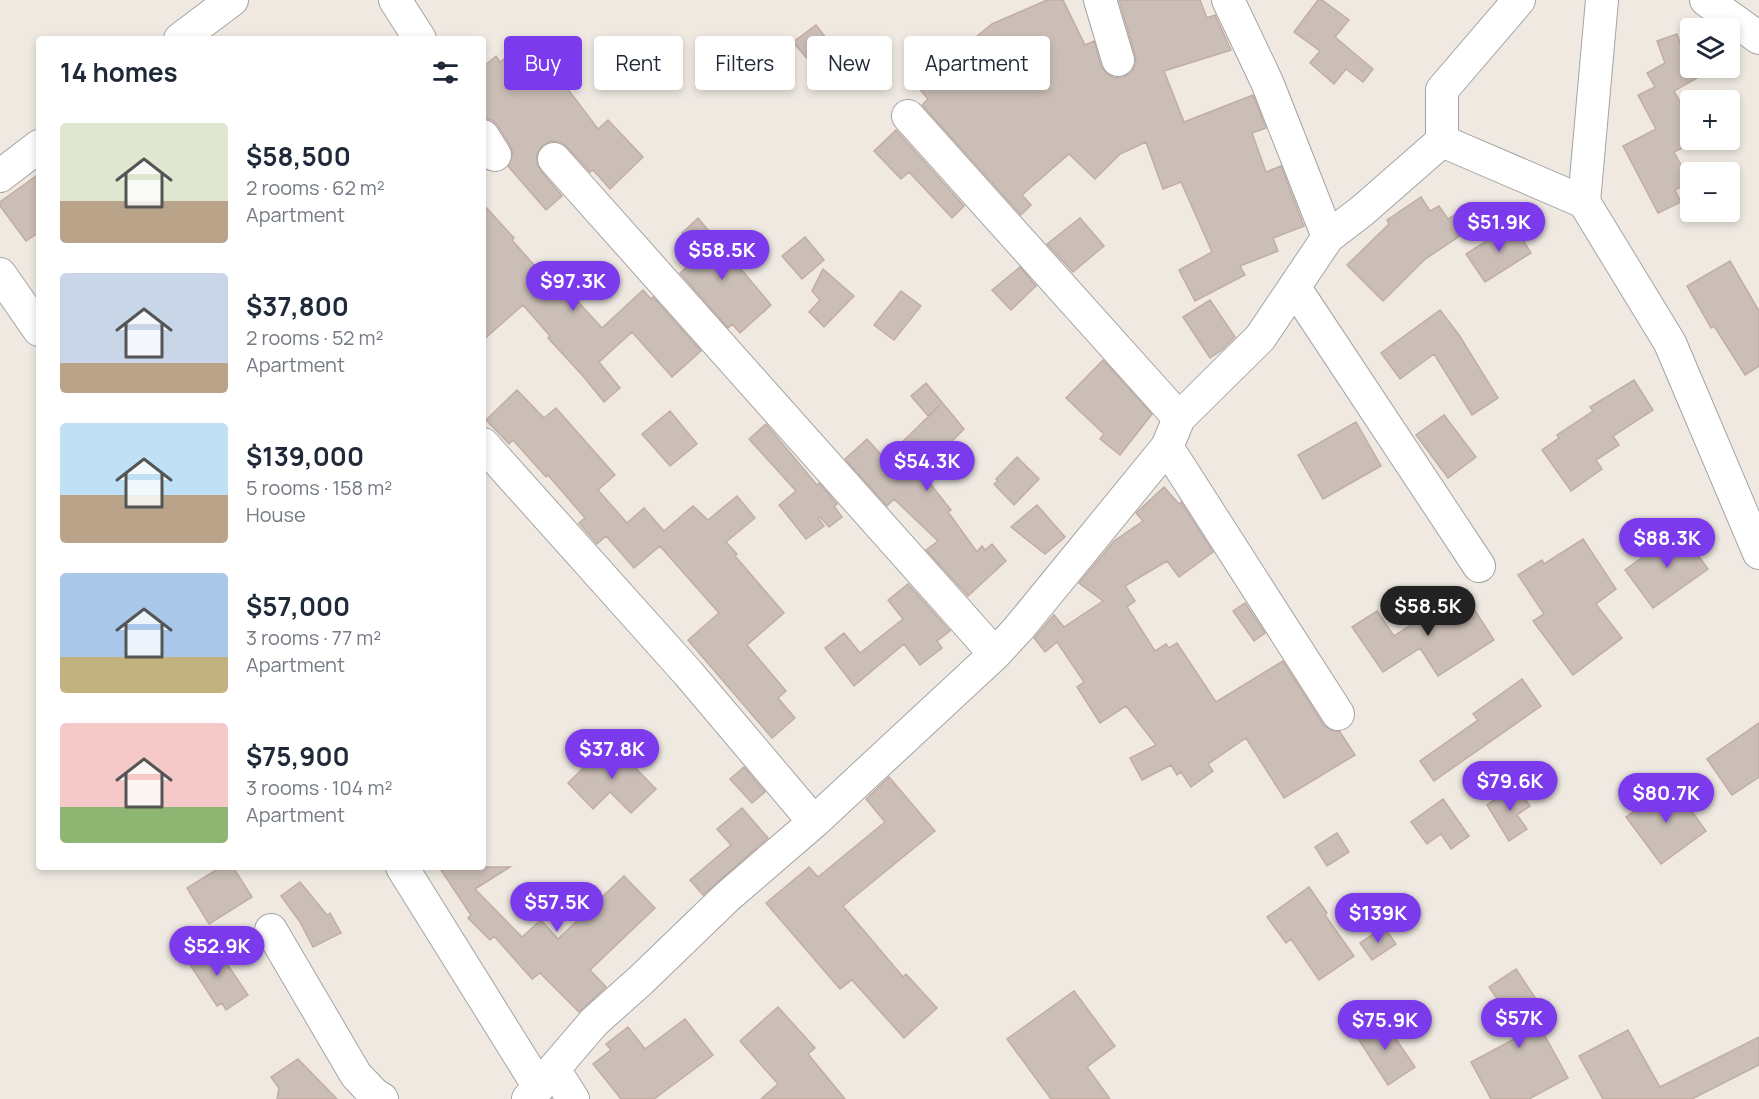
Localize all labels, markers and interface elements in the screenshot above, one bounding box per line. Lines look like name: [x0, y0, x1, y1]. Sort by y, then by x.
map controls: [1680, 18, 1740, 222]
button: layers: [1680, 18, 1740, 78]
chip: Buy: [504, 36, 582, 90]
chip: Rent: [594, 36, 683, 90]
chip: Filters: [695, 36, 795, 90]
chip: New: [807, 36, 892, 90]
chip: Apartment: [904, 36, 1050, 90]
text: 14 homes: [60, 54, 178, 90]
icon: filters: [429, 56, 462, 89]
button: +: [1680, 90, 1740, 150]
text: $58,500: [246, 138, 351, 174]
icon: home: [108, 147, 180, 219]
button: −: [1680, 162, 1740, 222]
text: 2 rooms · 62 m²: [246, 174, 385, 201]
text: Apartment: [246, 201, 345, 228]
pin: $51.9K: [1450, 202, 1548, 253]
text: $51.9K: [1467, 208, 1531, 235]
pin: $58.5K: [673, 230, 771, 281]
text: $58.5K: [688, 236, 756, 263]
pin: $97.3K: [524, 261, 622, 312]
text: $97.3K: [540, 267, 606, 294]
text: $37,800: [246, 288, 349, 324]
icon: home: [108, 297, 180, 369]
text: 2 rooms · 52 m²: [246, 324, 383, 351]
text: Apartment: [246, 351, 345, 378]
text: $139,000: [246, 438, 364, 474]
pin: $54.3K: [878, 441, 976, 492]
icon: home: [108, 447, 180, 519]
text: $54.3K: [894, 447, 960, 474]
text: 5 rooms · 158 m²: [246, 474, 392, 501]
text: House: [246, 501, 306, 528]
pin: $88.3K: [1618, 518, 1716, 569]
text: $88.3K: [1633, 524, 1701, 551]
pin: $58.5K: [1379, 586, 1477, 637]
text: $57,000: [246, 588, 350, 624]
text: $58.5K: [1394, 592, 1462, 619]
icon: home: [108, 597, 180, 669]
text: 3 rooms · 77 m²: [246, 624, 381, 651]
text: Apartment: [246, 651, 345, 678]
pin: $37.8K: [563, 729, 661, 780]
text: $37.8K: [579, 735, 645, 762]
text: $75,900: [246, 738, 350, 774]
icon: home: [108, 747, 180, 819]
pin: $79.6K: [1461, 761, 1559, 812]
text: $79.6K: [1477, 767, 1544, 794]
pin: $80.7K: [1617, 773, 1715, 824]
text: 3 rooms · 104 m²: [246, 774, 392, 801]
text: $80.7K: [1632, 779, 1700, 806]
text: Apartment: [246, 801, 345, 828]
pin: $57.5K: [508, 882, 606, 933]
text: $57.5K: [524, 888, 590, 915]
pin: $139K: [1336, 893, 1420, 944]
text: $139K: [1349, 899, 1407, 926]
pin: $52.9K: [168, 926, 266, 977]
text: $52.9K: [183, 932, 251, 959]
pin: $57K: [1483, 998, 1555, 1049]
pin: $75.9K: [1336, 1000, 1434, 1051]
text: $57K: [1495, 1004, 1543, 1031]
text: $75.9K: [1352, 1006, 1418, 1033]

